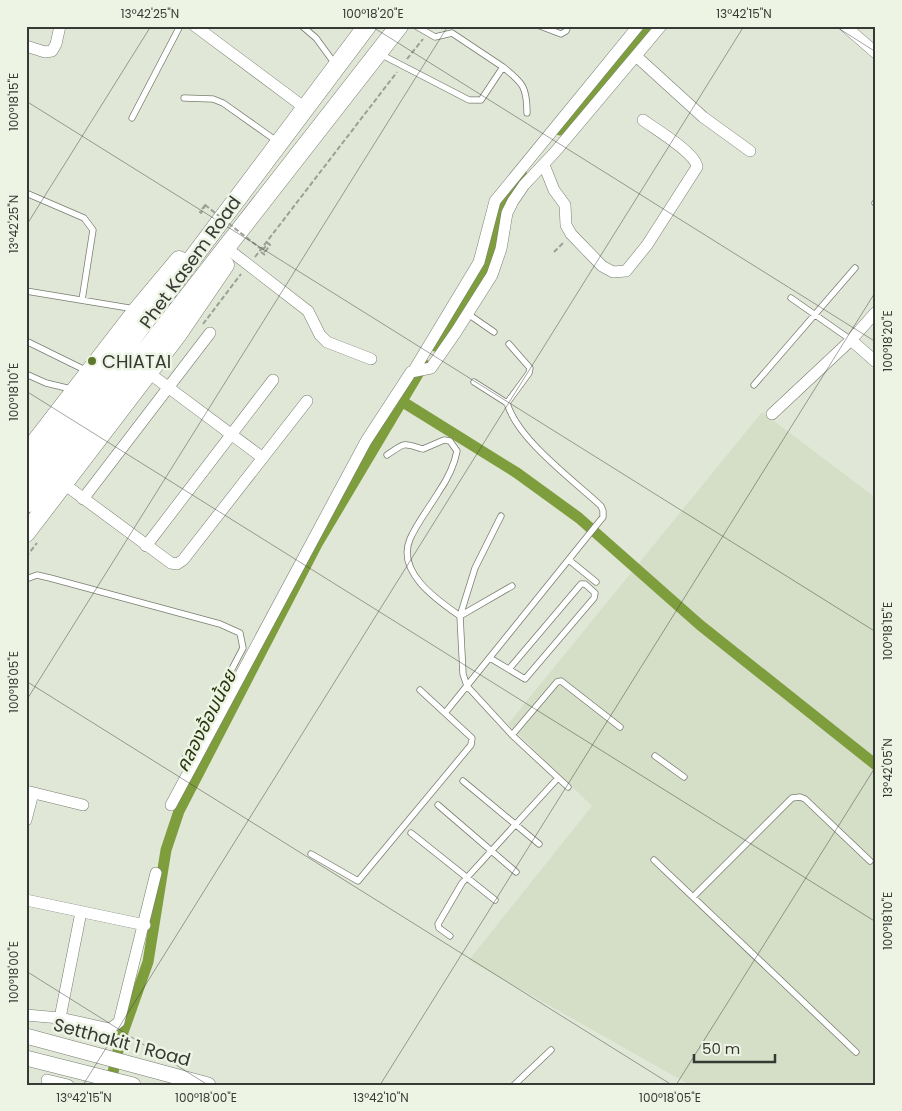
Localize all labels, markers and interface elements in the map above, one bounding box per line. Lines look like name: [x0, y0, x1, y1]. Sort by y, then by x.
text: 13°42'25"N: [121, 5, 179, 22]
text: 100°18'20"E: [342, 5, 404, 22]
text: 13°42'15"N: [716, 5, 772, 22]
text: 100°18'15"E: [5, 73, 22, 131]
street label: Phet Kasem Road: [133, 191, 247, 333]
text: 13°42'25"N: [5, 195, 22, 253]
text: 100°18'20"E: [879, 310, 896, 372]
place label: CHIATAI: [102, 349, 171, 374]
marker: CHIATAI: [86, 355, 98, 367]
text: 100°18'10"E: [5, 363, 22, 421]
text: 100°18'15"E: [879, 602, 896, 660]
text: 100°18'05"E: [5, 651, 22, 713]
water label: คลองอ้อมน้อย: [169, 664, 244, 777]
text: 13°42'05"N: [879, 738, 896, 798]
text: 100°18'10"E: [879, 892, 896, 950]
text: 100°18'00"E: [5, 941, 22, 1003]
street label: Setthakit 1 Road: [51, 1012, 193, 1072]
scale bar: [694, 1031, 776, 1063]
text: 50 m: [702, 1038, 740, 1059]
text: 13°42'15"N: [56, 1089, 112, 1106]
text: 100°18'00"E: [175, 1089, 237, 1106]
text: 13°42'10"N: [353, 1089, 409, 1106]
text: 100°18'05"E: [639, 1089, 701, 1106]

